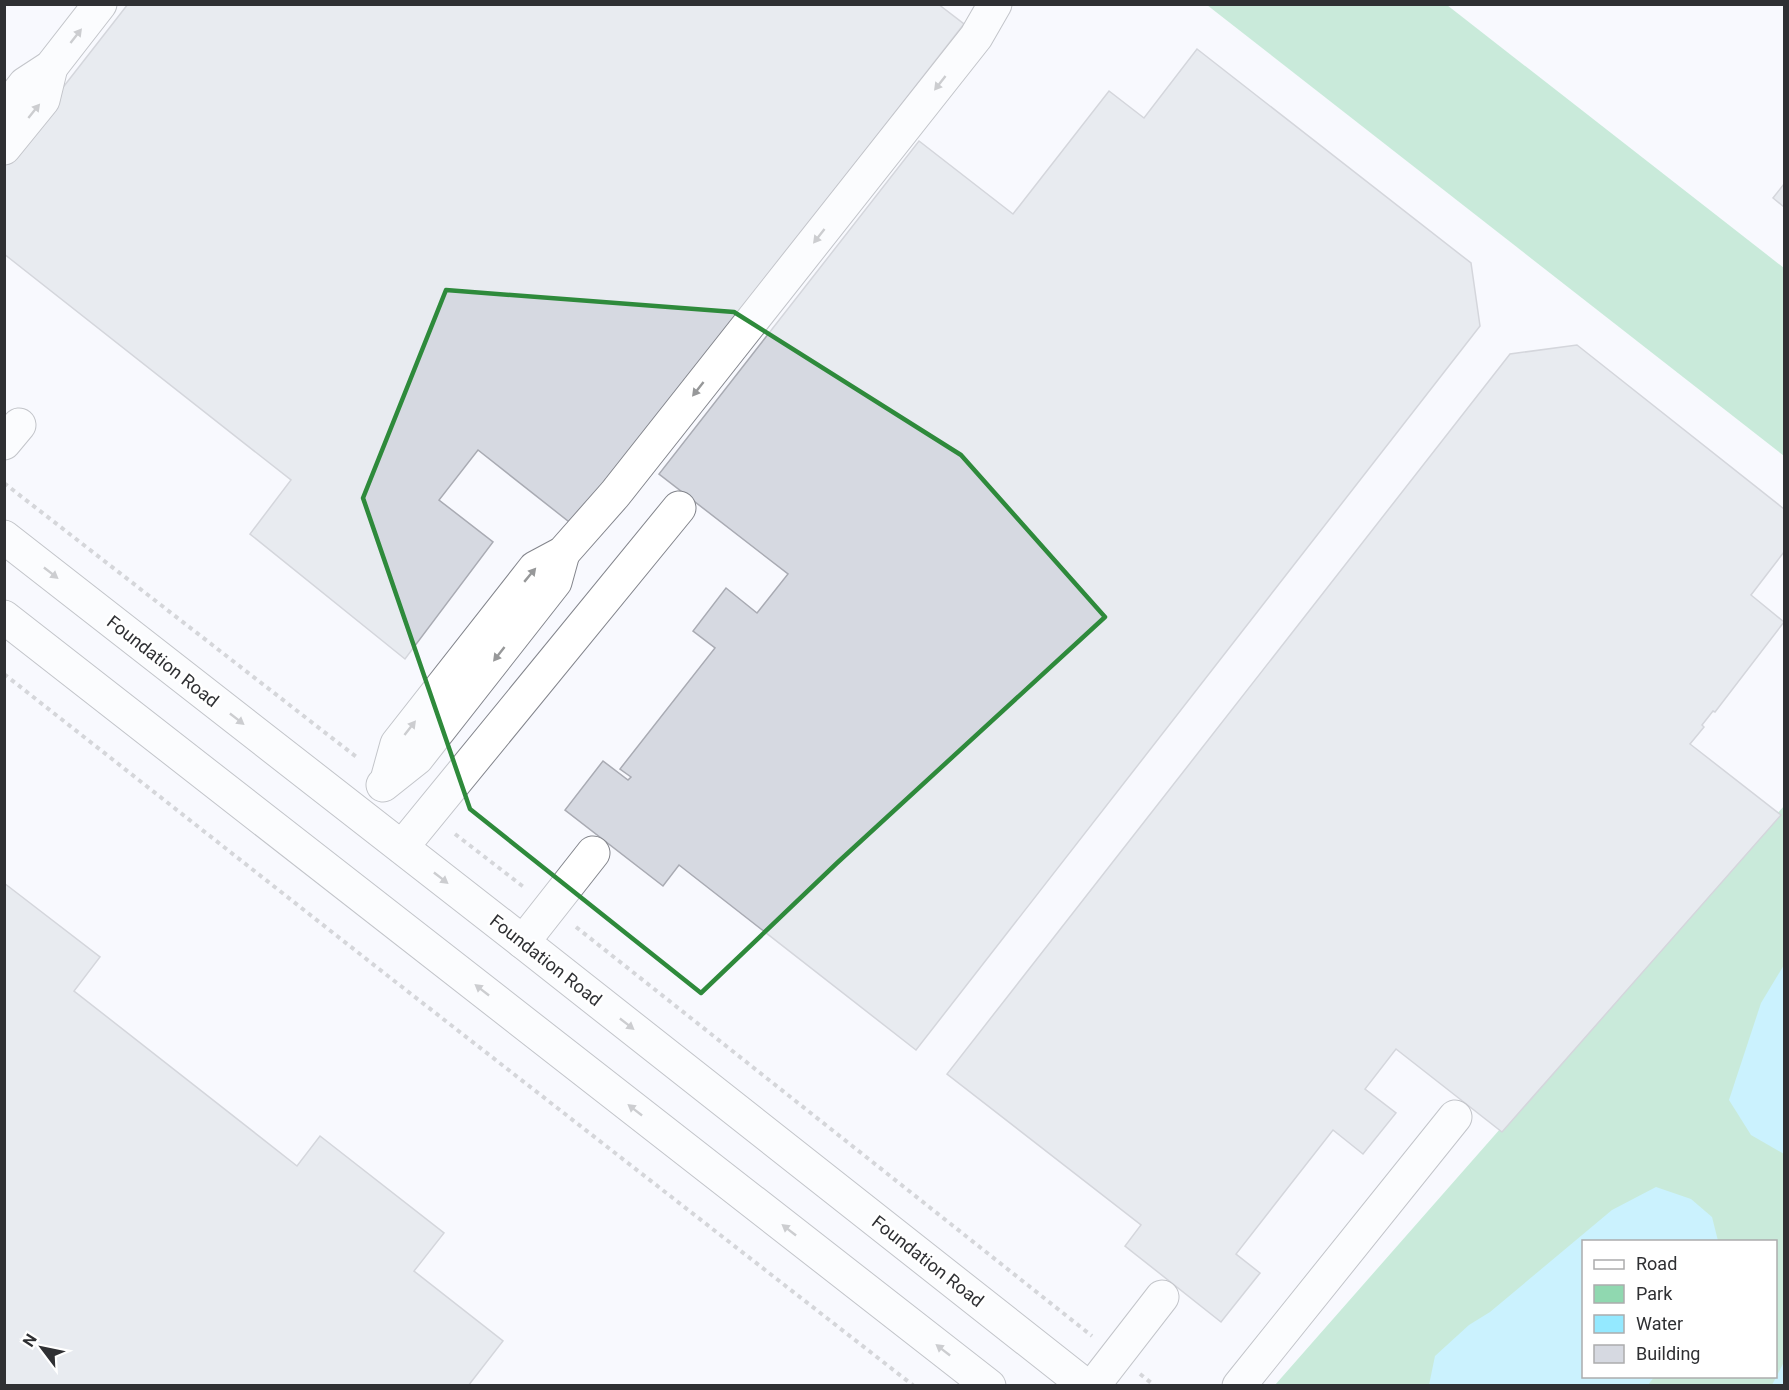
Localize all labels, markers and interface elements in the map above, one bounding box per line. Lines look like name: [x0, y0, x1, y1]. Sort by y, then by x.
one-way arrow: [69, 28, 82, 44]
one-way arrow: [934, 75, 946, 90]
one-way arrow: [28, 103, 41, 119]
one-way arrow: [813, 228, 825, 243]
one-way arrow: [693, 381, 705, 396]
one-way arrow: [43, 567, 58, 579]
one-way arrow: [524, 567, 537, 583]
street label: Foundation Road: [103, 611, 223, 711]
one-way arrow: [492, 646, 505, 662]
one-way arrow: [230, 713, 245, 725]
one-way arrow: [403, 720, 416, 736]
one-way arrow: [433, 871, 449, 884]
street label: Foundation Road: [486, 910, 606, 1010]
one-way arrow: [474, 984, 489, 996]
one-way arrow: [620, 1018, 635, 1030]
one-way arrow: [628, 1104, 643, 1116]
street label: Foundation Road: [868, 1211, 988, 1311]
one-way arrow: [781, 1223, 797, 1236]
legend: [1582, 1240, 1777, 1378]
text: Road: [1636, 1253, 1677, 1274]
text: Park: [1636, 1283, 1673, 1304]
text: Water: [1636, 1313, 1683, 1334]
north arrow: [12, 1318, 72, 1378]
text: N: [19, 1330, 41, 1350]
one-way arrow: [935, 1343, 951, 1356]
text: Building: [1636, 1343, 1700, 1364]

